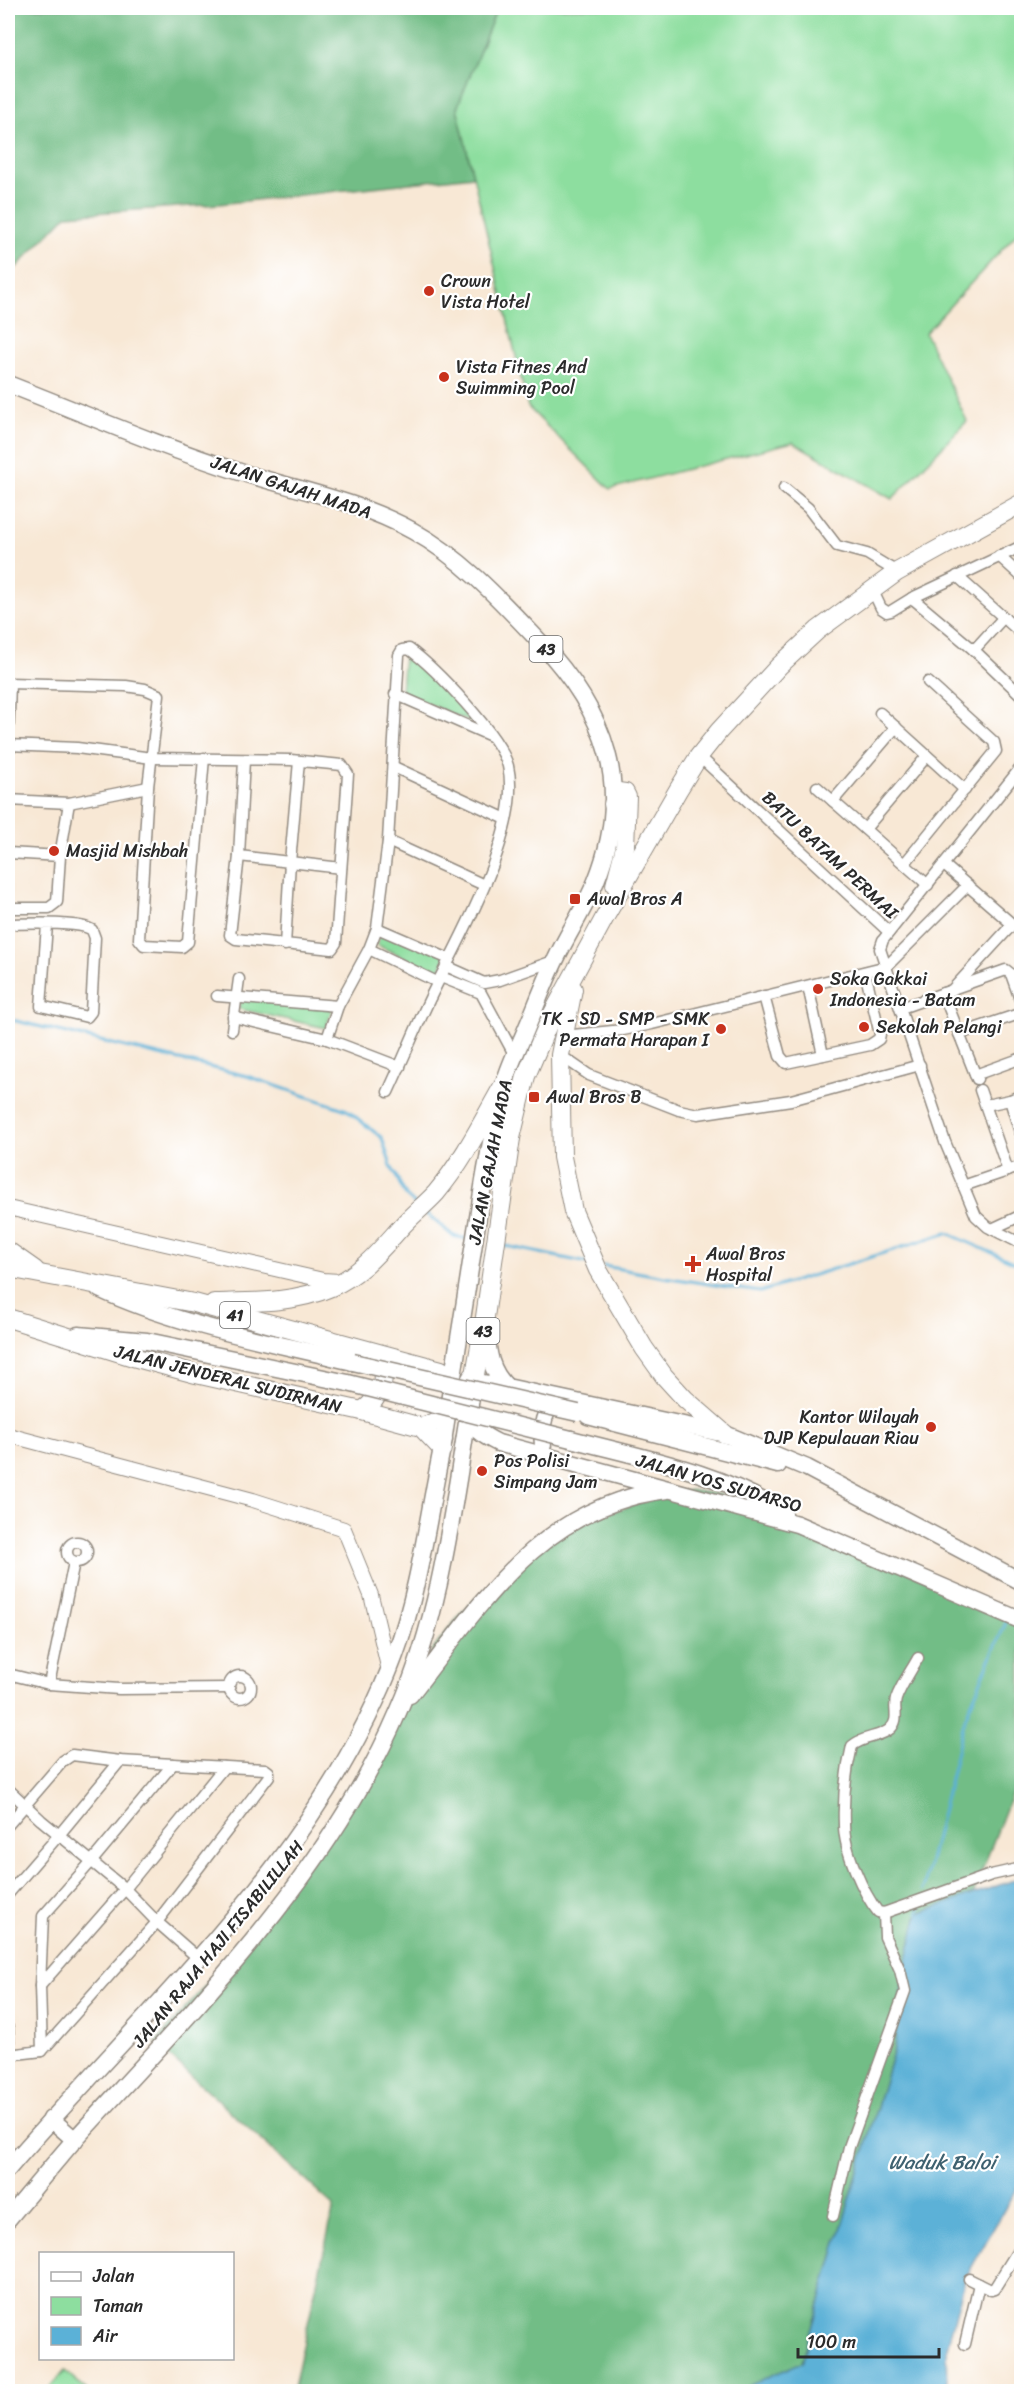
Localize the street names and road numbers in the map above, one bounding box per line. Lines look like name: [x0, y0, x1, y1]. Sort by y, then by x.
street label: JALAN GAJAH MADA: [206, 446, 375, 528]
road number: 43: [530, 636, 562, 662]
street label: BATU BATAM PERMAI: [754, 783, 907, 929]
street label: JALAN GAJAH MADA: [458, 1077, 522, 1248]
road number: 41: [220, 1302, 250, 1328]
road number: 43: [466, 1318, 500, 1344]
street label: JALAN JENDERAL SUDIRMAN: [110, 1335, 346, 1423]
street label: JALAN YOS SUDARSO: [631, 1444, 806, 1522]
street label: JALAN RAJA HAJI FISABILILLAH: [123, 1833, 312, 2056]

